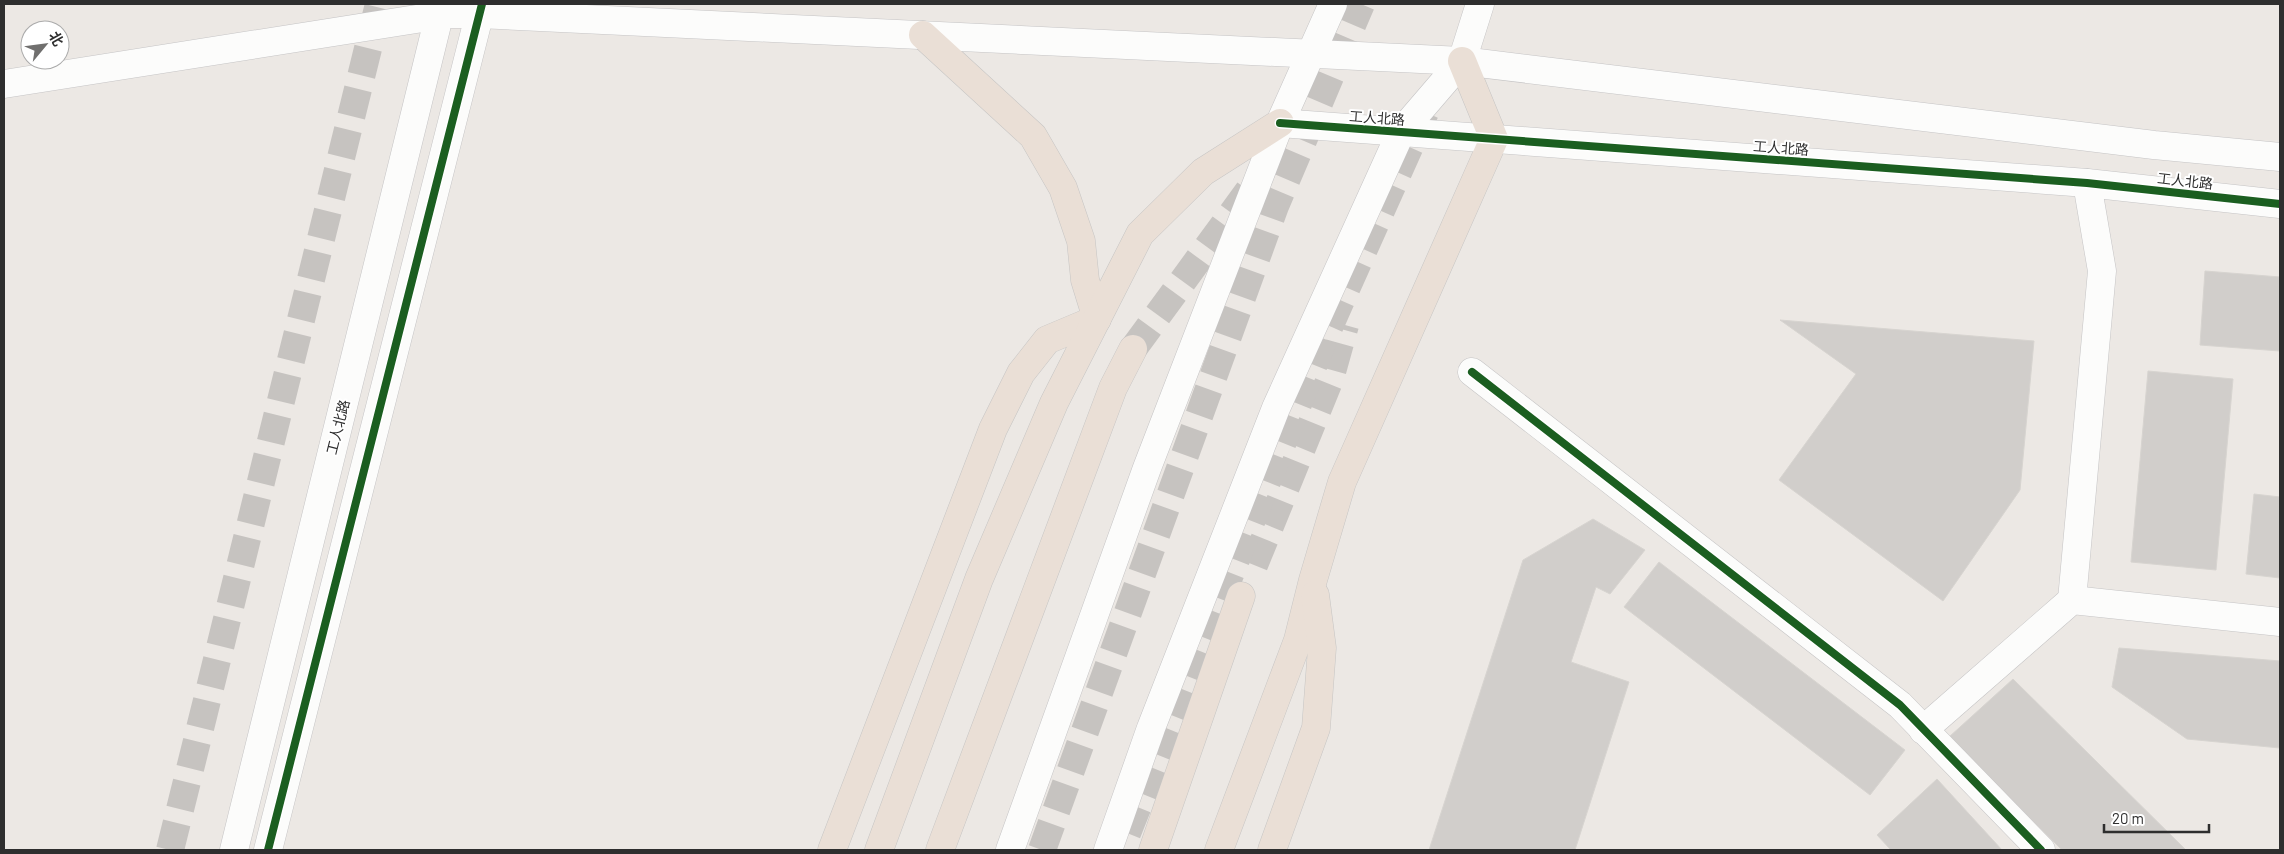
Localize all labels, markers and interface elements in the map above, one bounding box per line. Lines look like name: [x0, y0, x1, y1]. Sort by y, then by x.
north arrow: [20, 20, 70, 70]
text: 北: [46, 28, 68, 49]
street label: 工人北路: [1349, 107, 1406, 128]
street label: 工人北路: [1753, 137, 1810, 158]
street label: 工人北路: [2156, 169, 2214, 192]
street label: 工人北路: [322, 398, 353, 456]
scale bar: [2104, 802, 2209, 834]
text: 20 m: [2112, 809, 2144, 827]

